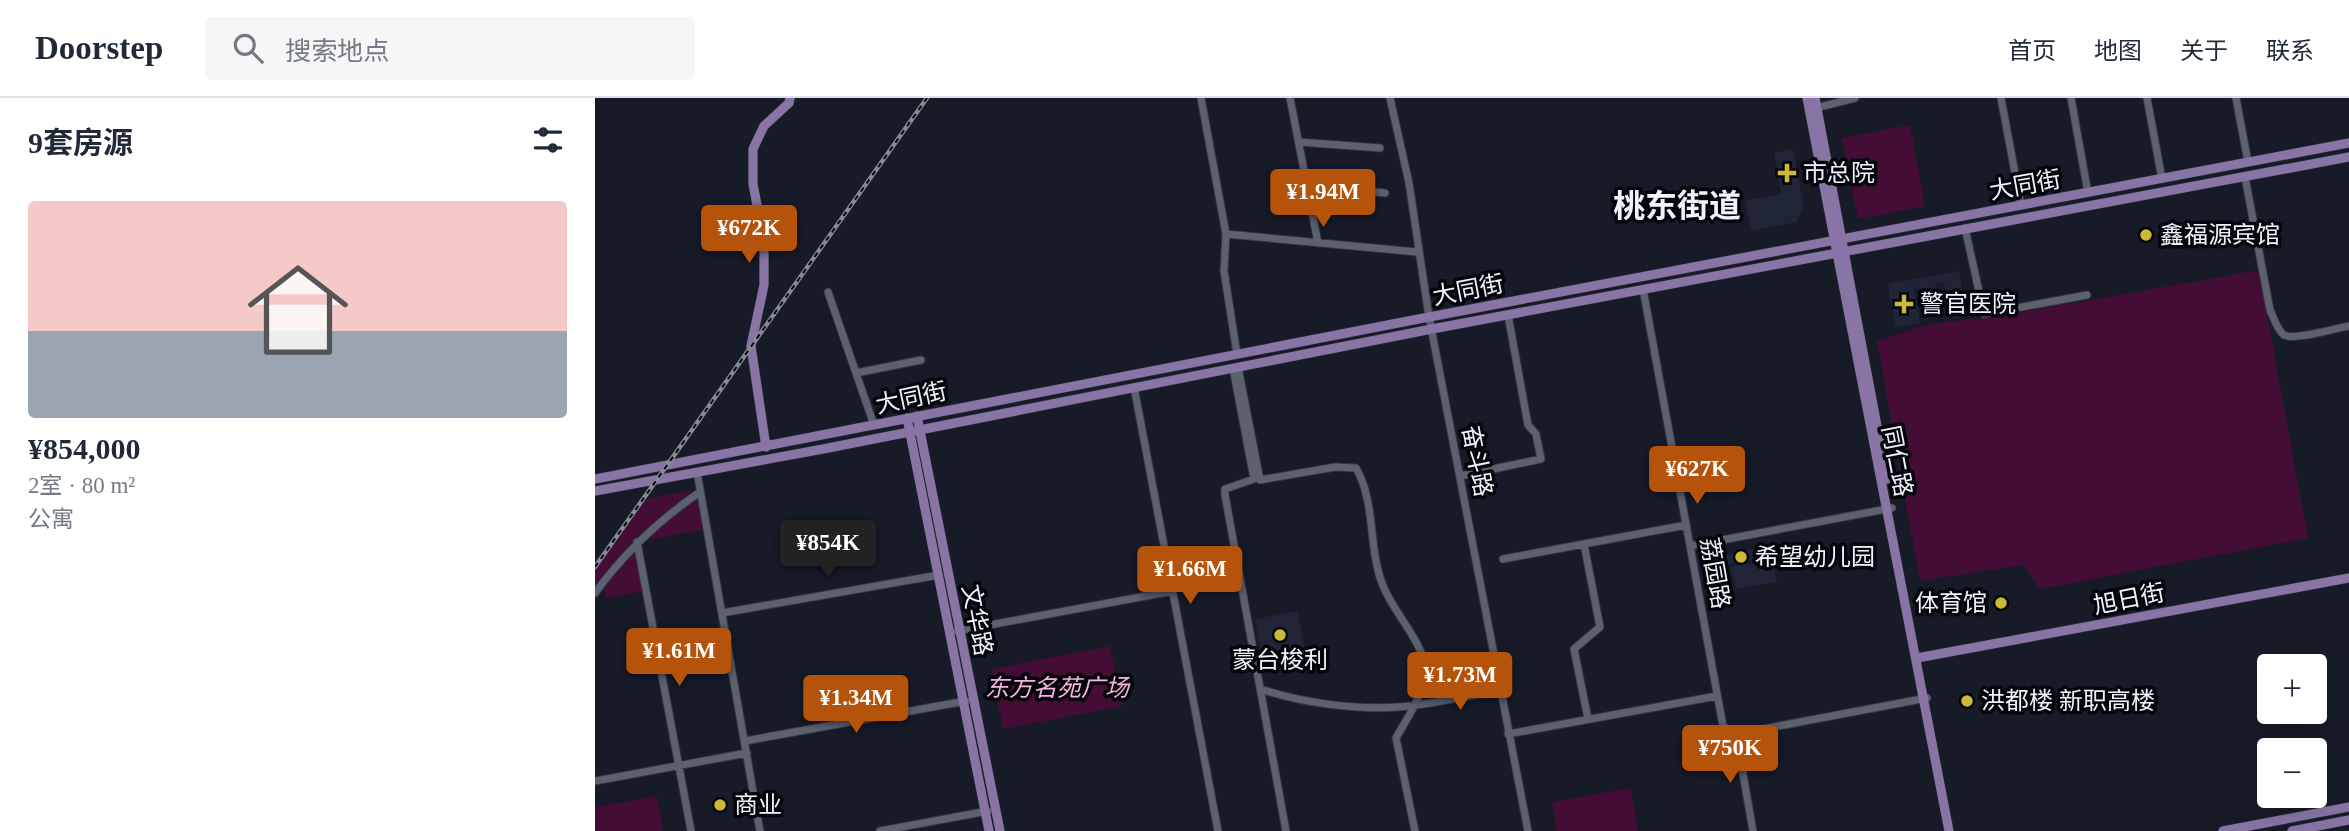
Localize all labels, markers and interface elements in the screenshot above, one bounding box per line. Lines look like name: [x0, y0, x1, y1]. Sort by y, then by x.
search box: [205, 17, 695, 80]
icon: search: [229, 29, 267, 67]
text: Doorstep: [35, 30, 163, 66]
text: 搜索地点: [285, 37, 389, 66]
text: 首页: [2008, 38, 2056, 64]
text: 地图: [2094, 38, 2142, 64]
text: 关于: [2180, 38, 2228, 64]
text: 联系: [2266, 38, 2314, 64]
icon: filters: [529, 121, 567, 159]
text: 9套房源: [28, 126, 133, 159]
place label: 市总院: [1803, 160, 1875, 186]
marker: 市总院: [1777, 163, 1797, 183]
street label: 大同街: [1987, 166, 2063, 204]
pin: ¥1.94M: [1266, 170, 1380, 229]
text: ¥1.94M: [1286, 179, 1360, 204]
district label: 桃东街道: [1613, 188, 1741, 224]
pin: ¥672K: [700, 206, 798, 265]
text: ¥672K: [717, 215, 781, 240]
place label: 鑫福源宾馆: [2160, 222, 2280, 248]
marker: 鑫福源宾馆: [2138, 227, 2154, 243]
icon: home: [235, 247, 361, 373]
street label: 大同街: [1430, 270, 1506, 310]
place label: 警官医院: [1920, 291, 2016, 317]
marker: 警官医院: [1894, 294, 1914, 314]
street label: 大同街: [873, 378, 949, 418]
street label: 奋斗路: [1457, 423, 1497, 499]
street label: 同仁路: [1877, 423, 1917, 499]
text: ¥854,000: [28, 432, 141, 465]
pin: ¥627K: [1648, 446, 1746, 506]
text: ¥627K: [1665, 456, 1729, 481]
text: 2室 · 80 m²: [28, 473, 135, 498]
text: 公寓: [28, 507, 74, 532]
pin: ¥854K: [779, 520, 877, 580]
text: ¥854K: [796, 530, 860, 555]
street label: 荔园路: [1696, 535, 1734, 611]
place label: 希望幼儿园: [1755, 544, 1875, 570]
pin: ¥1.66M: [1133, 546, 1247, 606]
marker: 希望幼儿园: [1733, 549, 1749, 565]
text: ¥1.66M: [1153, 556, 1227, 581]
street label: 旭日街: [2091, 579, 2167, 619]
street label: 文华路: [957, 582, 997, 658]
place label: 体育馆: [1915, 590, 1987, 616]
marker: 体育馆: [1993, 595, 2009, 611]
marker: 蒙台梭利: [1272, 627, 1288, 643]
pin: ¥1.61M: [622, 628, 736, 688]
text: ¥1.61M: [642, 638, 716, 663]
place label: 蒙台梭利: [1232, 647, 1328, 673]
pin: ¥1.73M: [1403, 652, 1517, 712]
map controls: [2257, 654, 2327, 808]
button: +: [2257, 654, 2327, 724]
text: ¥1.73M: [1423, 662, 1497, 687]
park label: 东方名苑广场: [985, 675, 1131, 701]
pin: ¥1.34M: [799, 676, 913, 735]
text: ¥1.34M: [819, 685, 893, 710]
place label: 洪都楼 新职高楼: [1981, 688, 2155, 714]
marker: 洪都楼 新职高楼: [1959, 693, 1975, 709]
pin: ¥750K: [1681, 726, 1779, 785]
text: ¥750K: [1698, 735, 1762, 760]
button: −: [2257, 738, 2327, 808]
place label: 商业: [734, 792, 782, 818]
marker: 商业: [712, 797, 728, 813]

